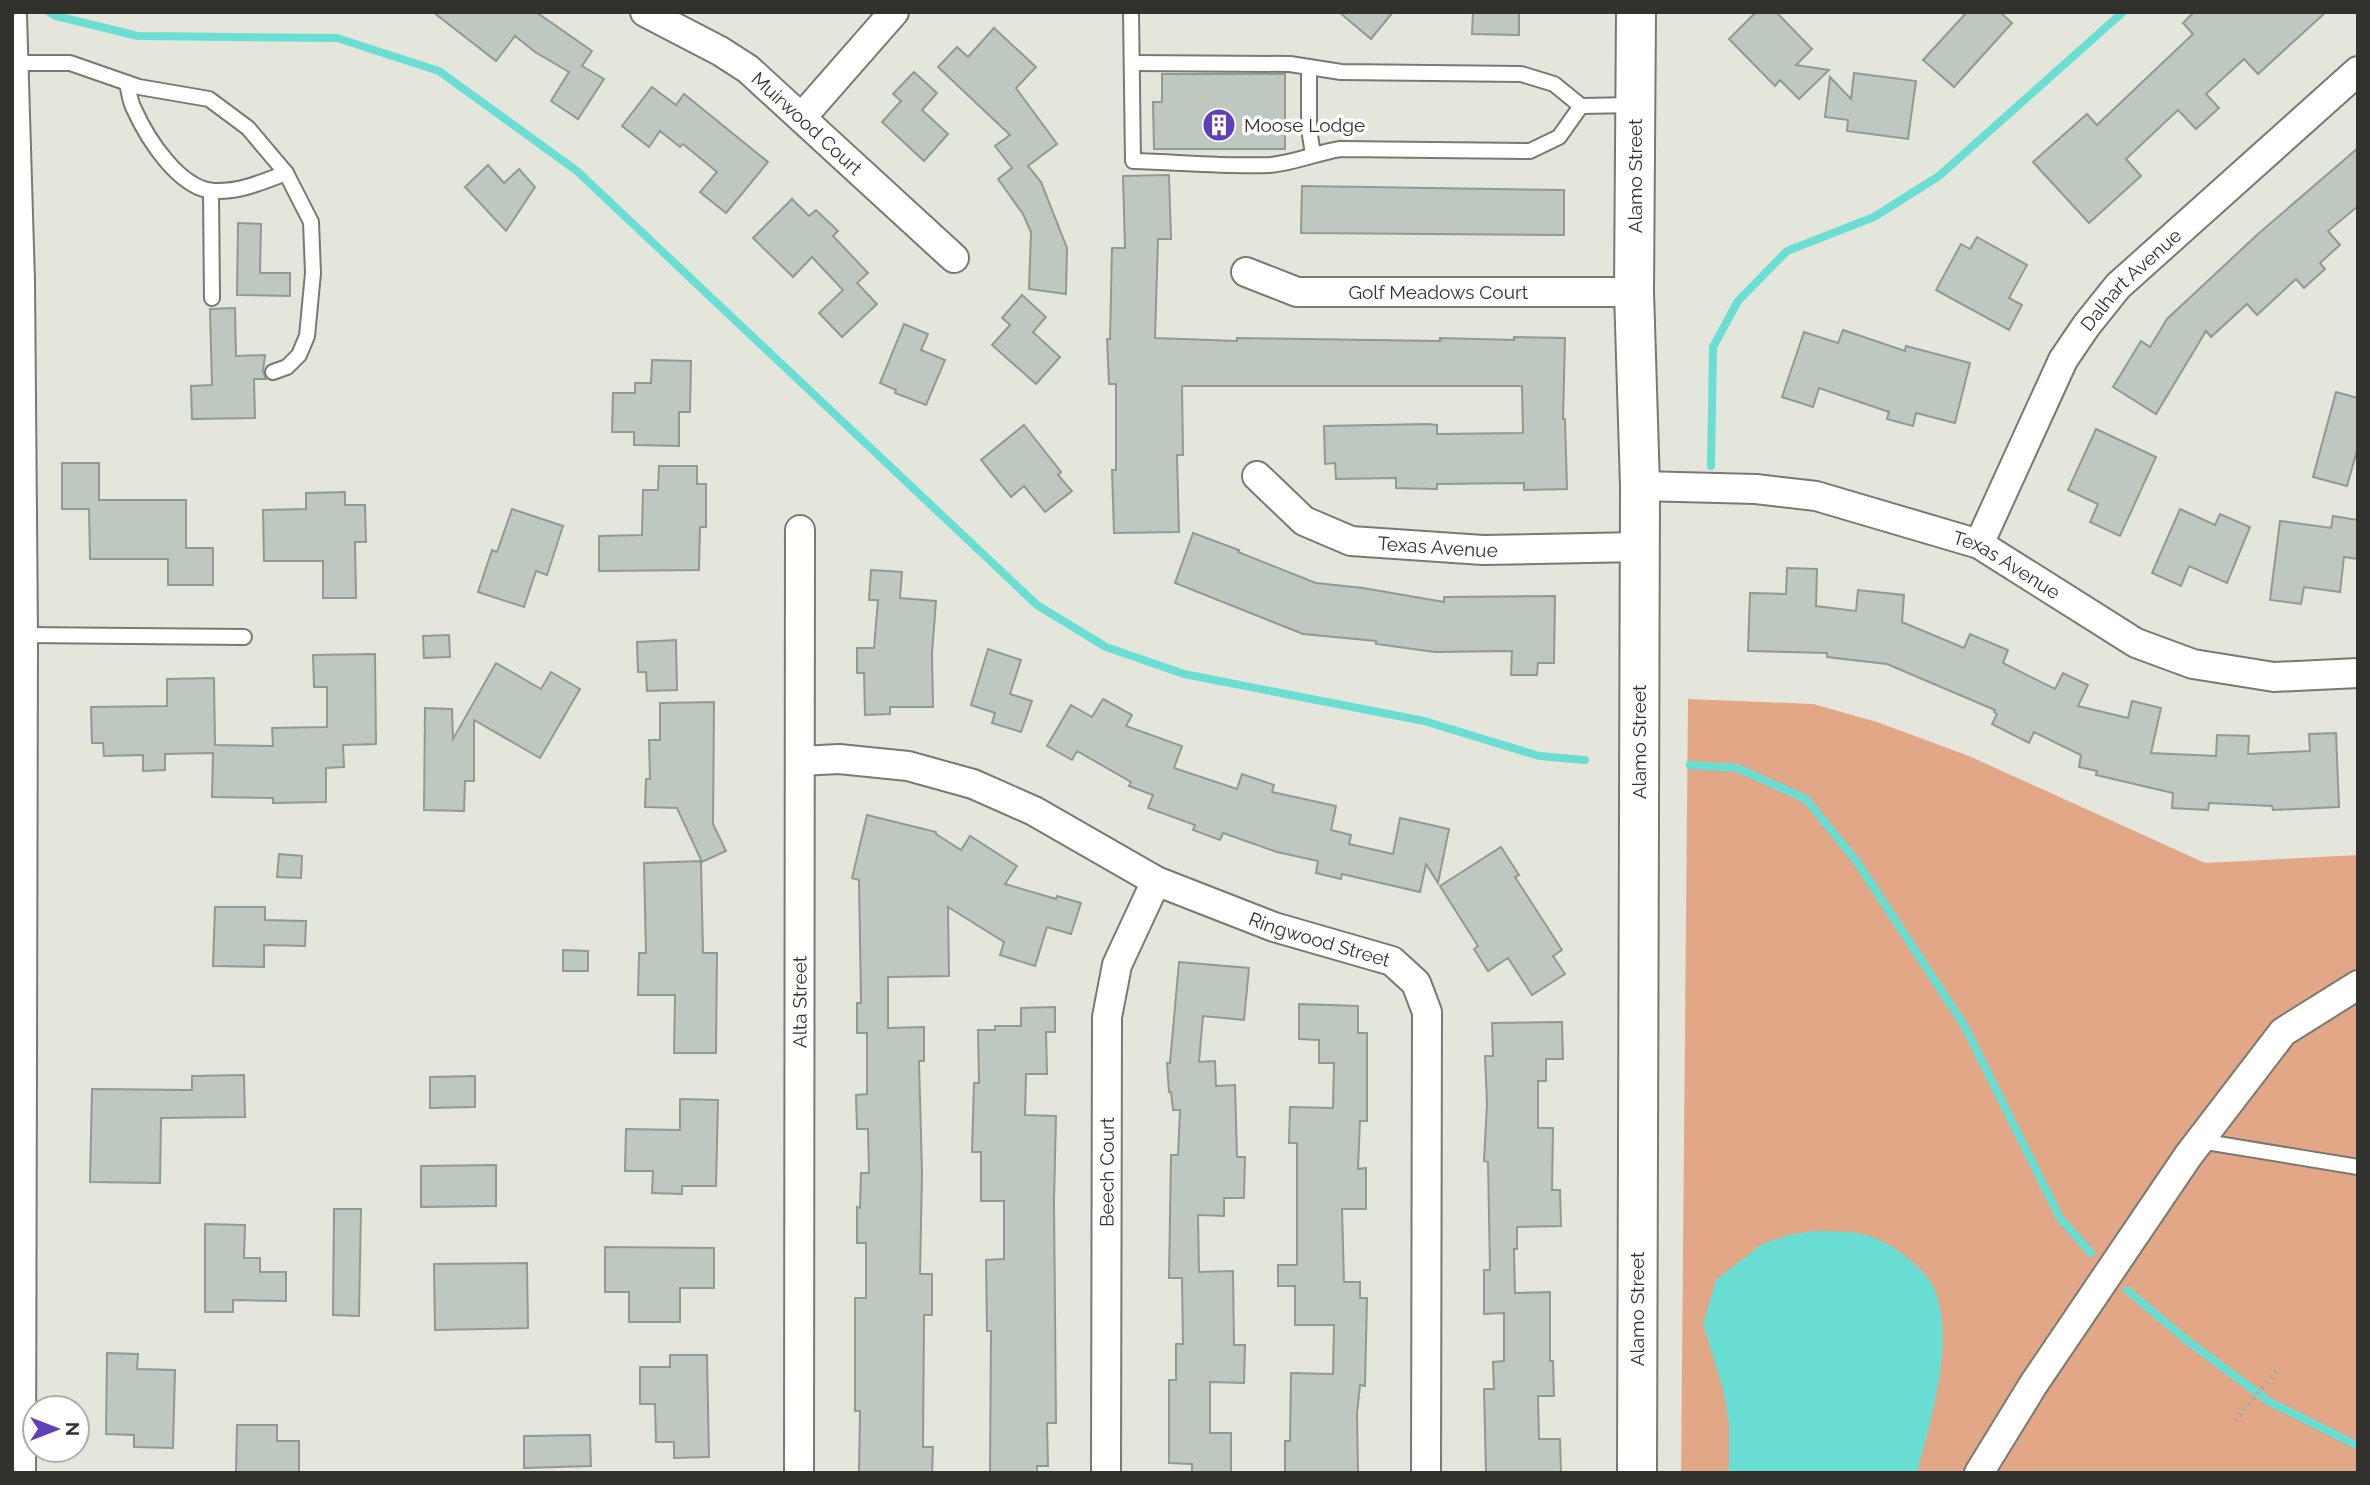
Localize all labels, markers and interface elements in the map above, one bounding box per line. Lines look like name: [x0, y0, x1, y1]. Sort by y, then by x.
street label: Muirwood Court: [747, 67, 867, 180]
building icon: Moose Lodge: [1200, 106, 1238, 144]
place label: Moose Lodge: [1244, 114, 1365, 136]
street label: Alamo Street: [1624, 118, 1646, 233]
street label: Dalhart Avenue: [2076, 224, 2185, 335]
street label: Golf Meadows Court: [1348, 281, 1529, 303]
street label: Texas Avenue: [1950, 526, 2064, 603]
street label: Texas Avenue: [1377, 532, 1498, 561]
street label: Alamo Street: [1628, 684, 1650, 799]
street label: Ringwood Street: [1246, 907, 1393, 971]
street label: Alta Street: [788, 955, 811, 1048]
street label: Beech Court: [1096, 1116, 1118, 1227]
street label: Alamo Street: [1626, 1251, 1648, 1366]
north arrow: [21, 1394, 91, 1464]
text: N: [62, 1422, 84, 1436]

